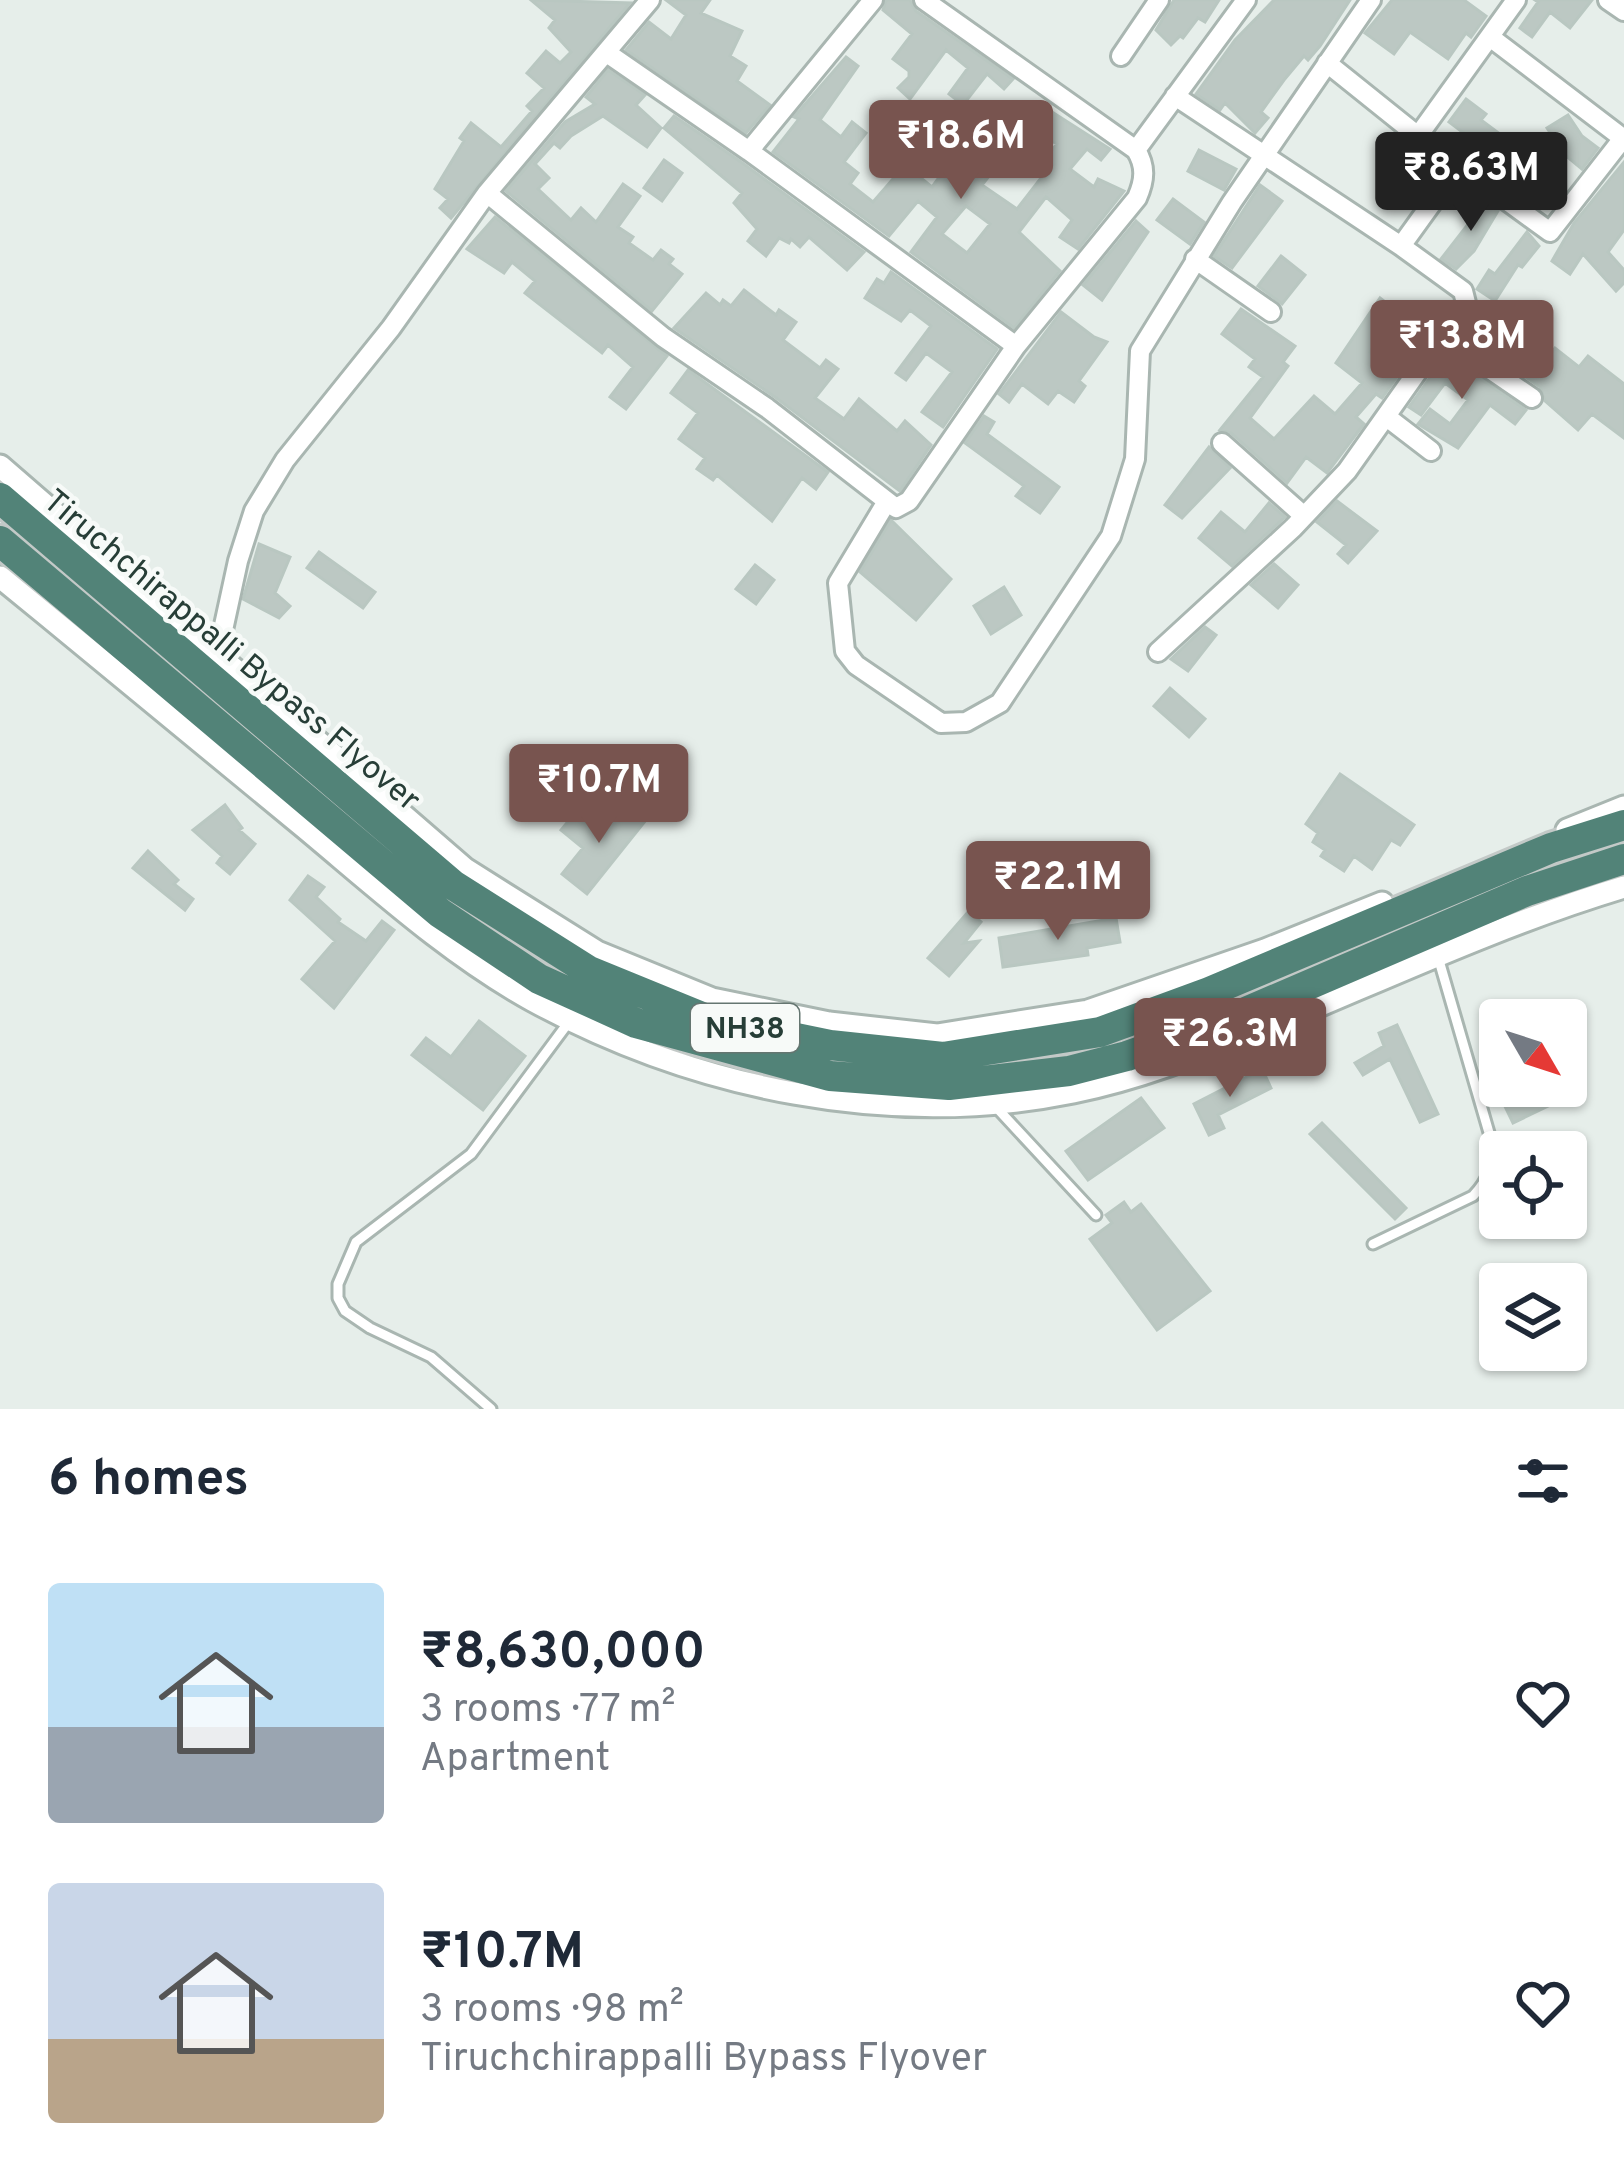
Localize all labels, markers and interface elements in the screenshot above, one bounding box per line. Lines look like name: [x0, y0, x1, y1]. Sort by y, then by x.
pin: ₹18.6M: [863, 100, 1059, 202]
text: ₹18.6M: [896, 114, 1026, 163]
pin: ₹8.63M: [1373, 132, 1569, 234]
text: ₹8.63M: [1402, 146, 1540, 195]
pin: ₹13.8M: [1364, 300, 1560, 402]
text: ₹13.8M: [1397, 314, 1527, 363]
street label: Tiruchchirappalli Bypass Flyover: [33, 482, 428, 823]
pin: ₹10.7M: [501, 744, 697, 846]
text: ₹10.7M: [536, 758, 662, 807]
pin: ₹22.1M: [960, 841, 1156, 943]
text: ₹22.1M: [993, 855, 1123, 904]
pin: ₹26.3M: [1132, 998, 1328, 1100]
north arrow: [1479, 999, 1587, 1107]
map controls: [1479, 999, 1587, 1371]
road number: NH38: [691, 1004, 799, 1052]
text: ₹26.3M: [1161, 1012, 1299, 1061]
button: locate: [1479, 1131, 1587, 1239]
button: layers: [1479, 1263, 1587, 1371]
icon: filters: [1510, 1448, 1576, 1514]
text: 6 homes: [48, 1449, 249, 1514]
text: ₹8,630,000: [420, 1622, 705, 1687]
icon: home: [144, 1631, 288, 1775]
icon: heart: [1510, 1670, 1576, 1736]
text: 3 rooms · 77 m²: [420, 1687, 676, 1736]
text: Apartment: [420, 1736, 610, 1785]
text: ₹10.7M: [420, 1922, 584, 1987]
icon: home: [144, 1931, 288, 2075]
icon: heart: [1510, 1970, 1576, 2036]
text: 3 rooms · 98 m²: [420, 1987, 684, 2036]
text: Tiruchchirappalli Bypass Flyover: [420, 2036, 987, 2085]

